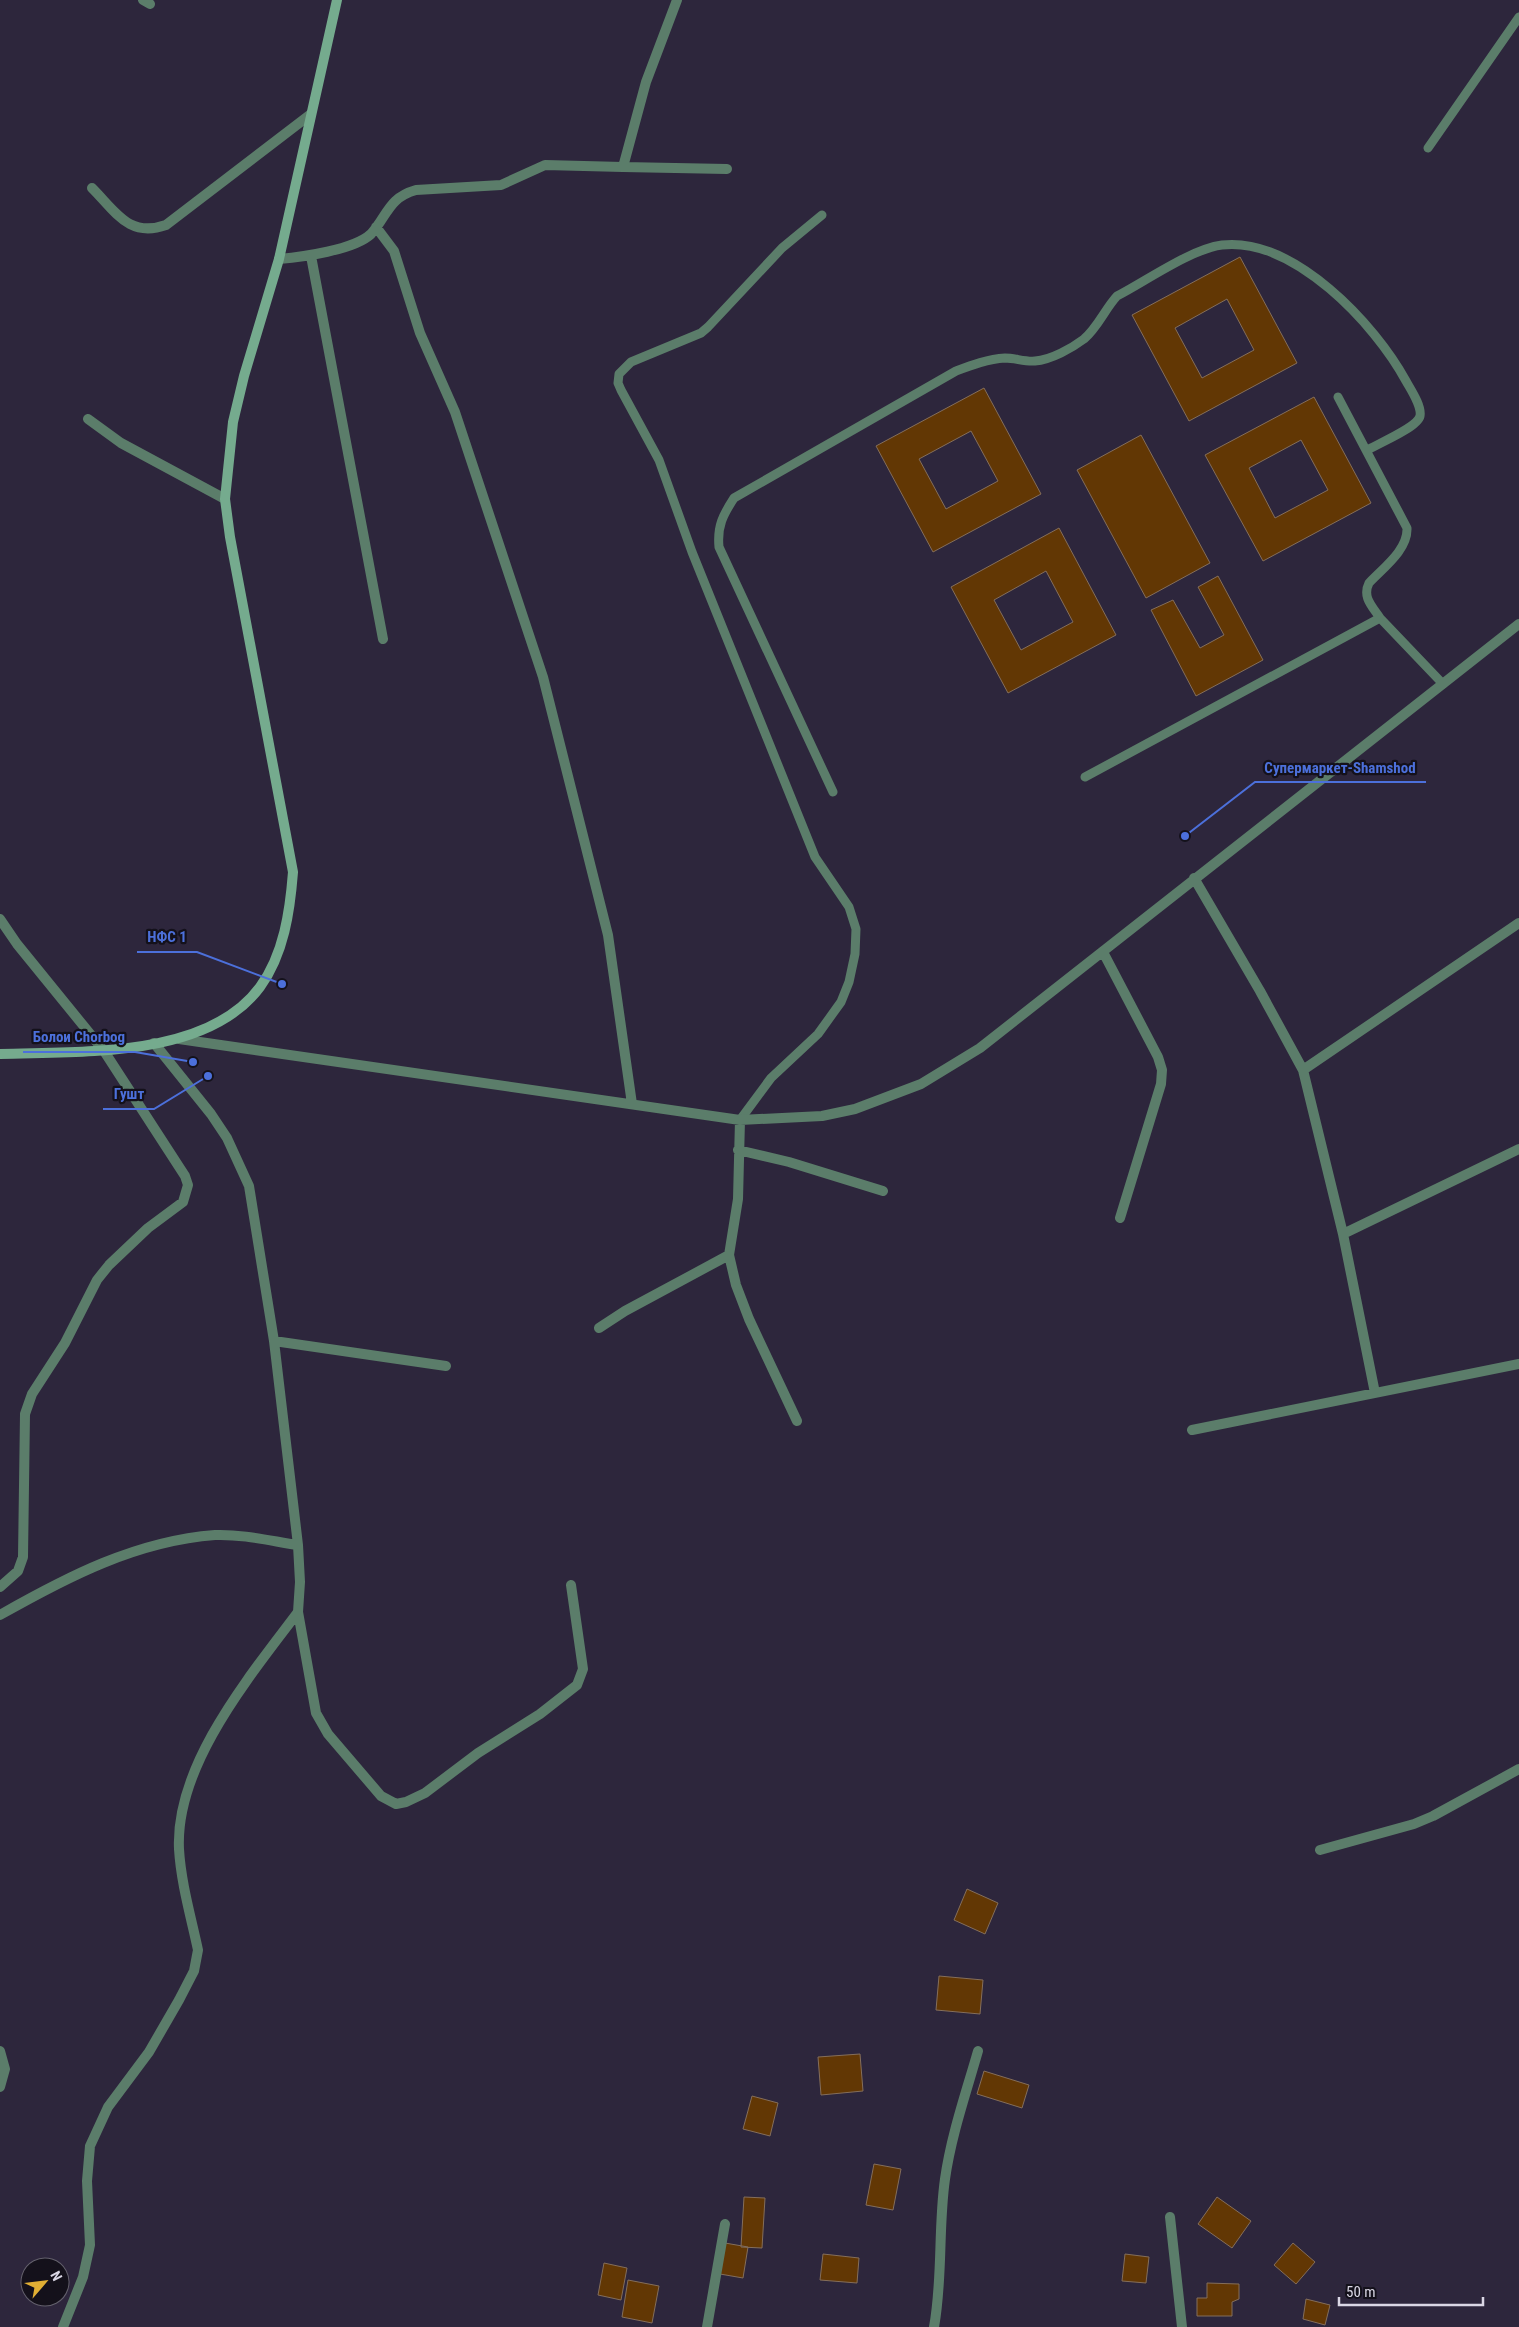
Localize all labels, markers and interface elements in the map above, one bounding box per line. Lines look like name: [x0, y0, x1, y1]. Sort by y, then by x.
callout: Супермаркет-Shamshod: [1255, 752, 1426, 782]
text: Супермаркет-Shamshod: [1264, 759, 1416, 777]
callout: НФС 1: [137, 922, 197, 952]
text: НФС 1: [147, 928, 187, 946]
callout: Болои Chorbog: [23, 1022, 135, 1052]
text: Болои Chorbog: [33, 1028, 125, 1046]
callout: Гушт: [103, 1079, 154, 1109]
text: Гушт: [114, 1085, 144, 1103]
north arrow: [20, 2257, 70, 2307]
text: N: [47, 2268, 66, 2283]
scale bar: [1339, 2274, 1483, 2306]
text: 50 m: [1346, 2283, 1376, 2301]

